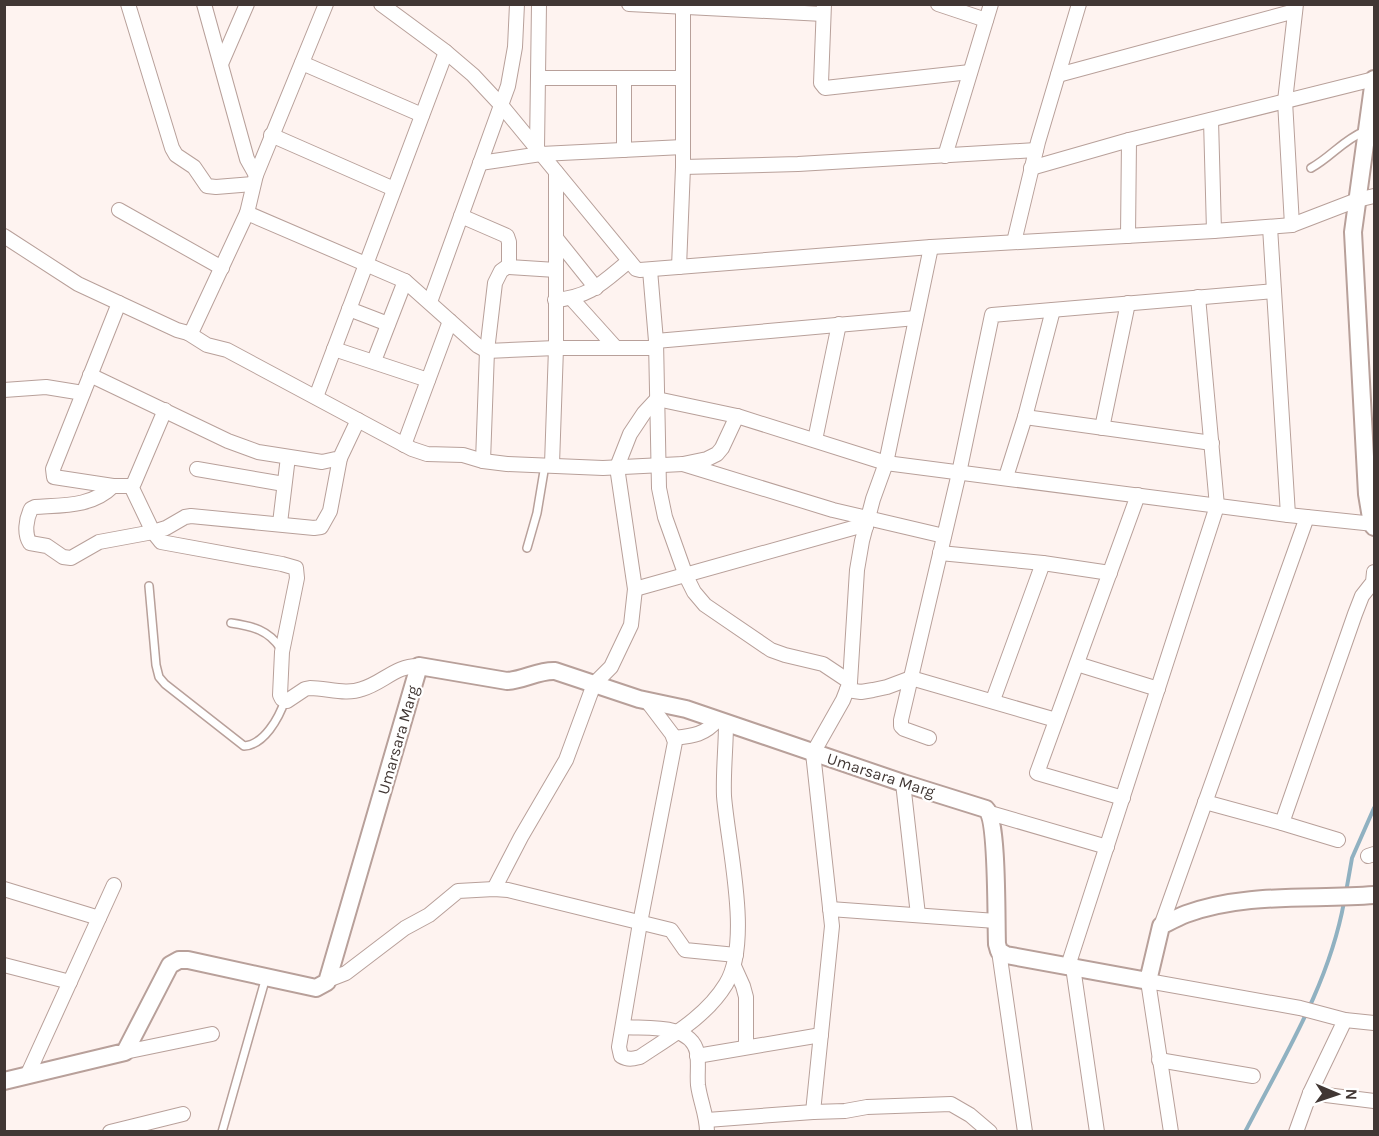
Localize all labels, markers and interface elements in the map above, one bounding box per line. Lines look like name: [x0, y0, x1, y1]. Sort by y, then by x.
street label: Umarsara Marg: [373, 683, 423, 797]
street label: Umarsara Marg: [825, 749, 937, 801]
north arrow: [1307, 1064, 1367, 1124]
text: N: [1342, 1088, 1361, 1101]

